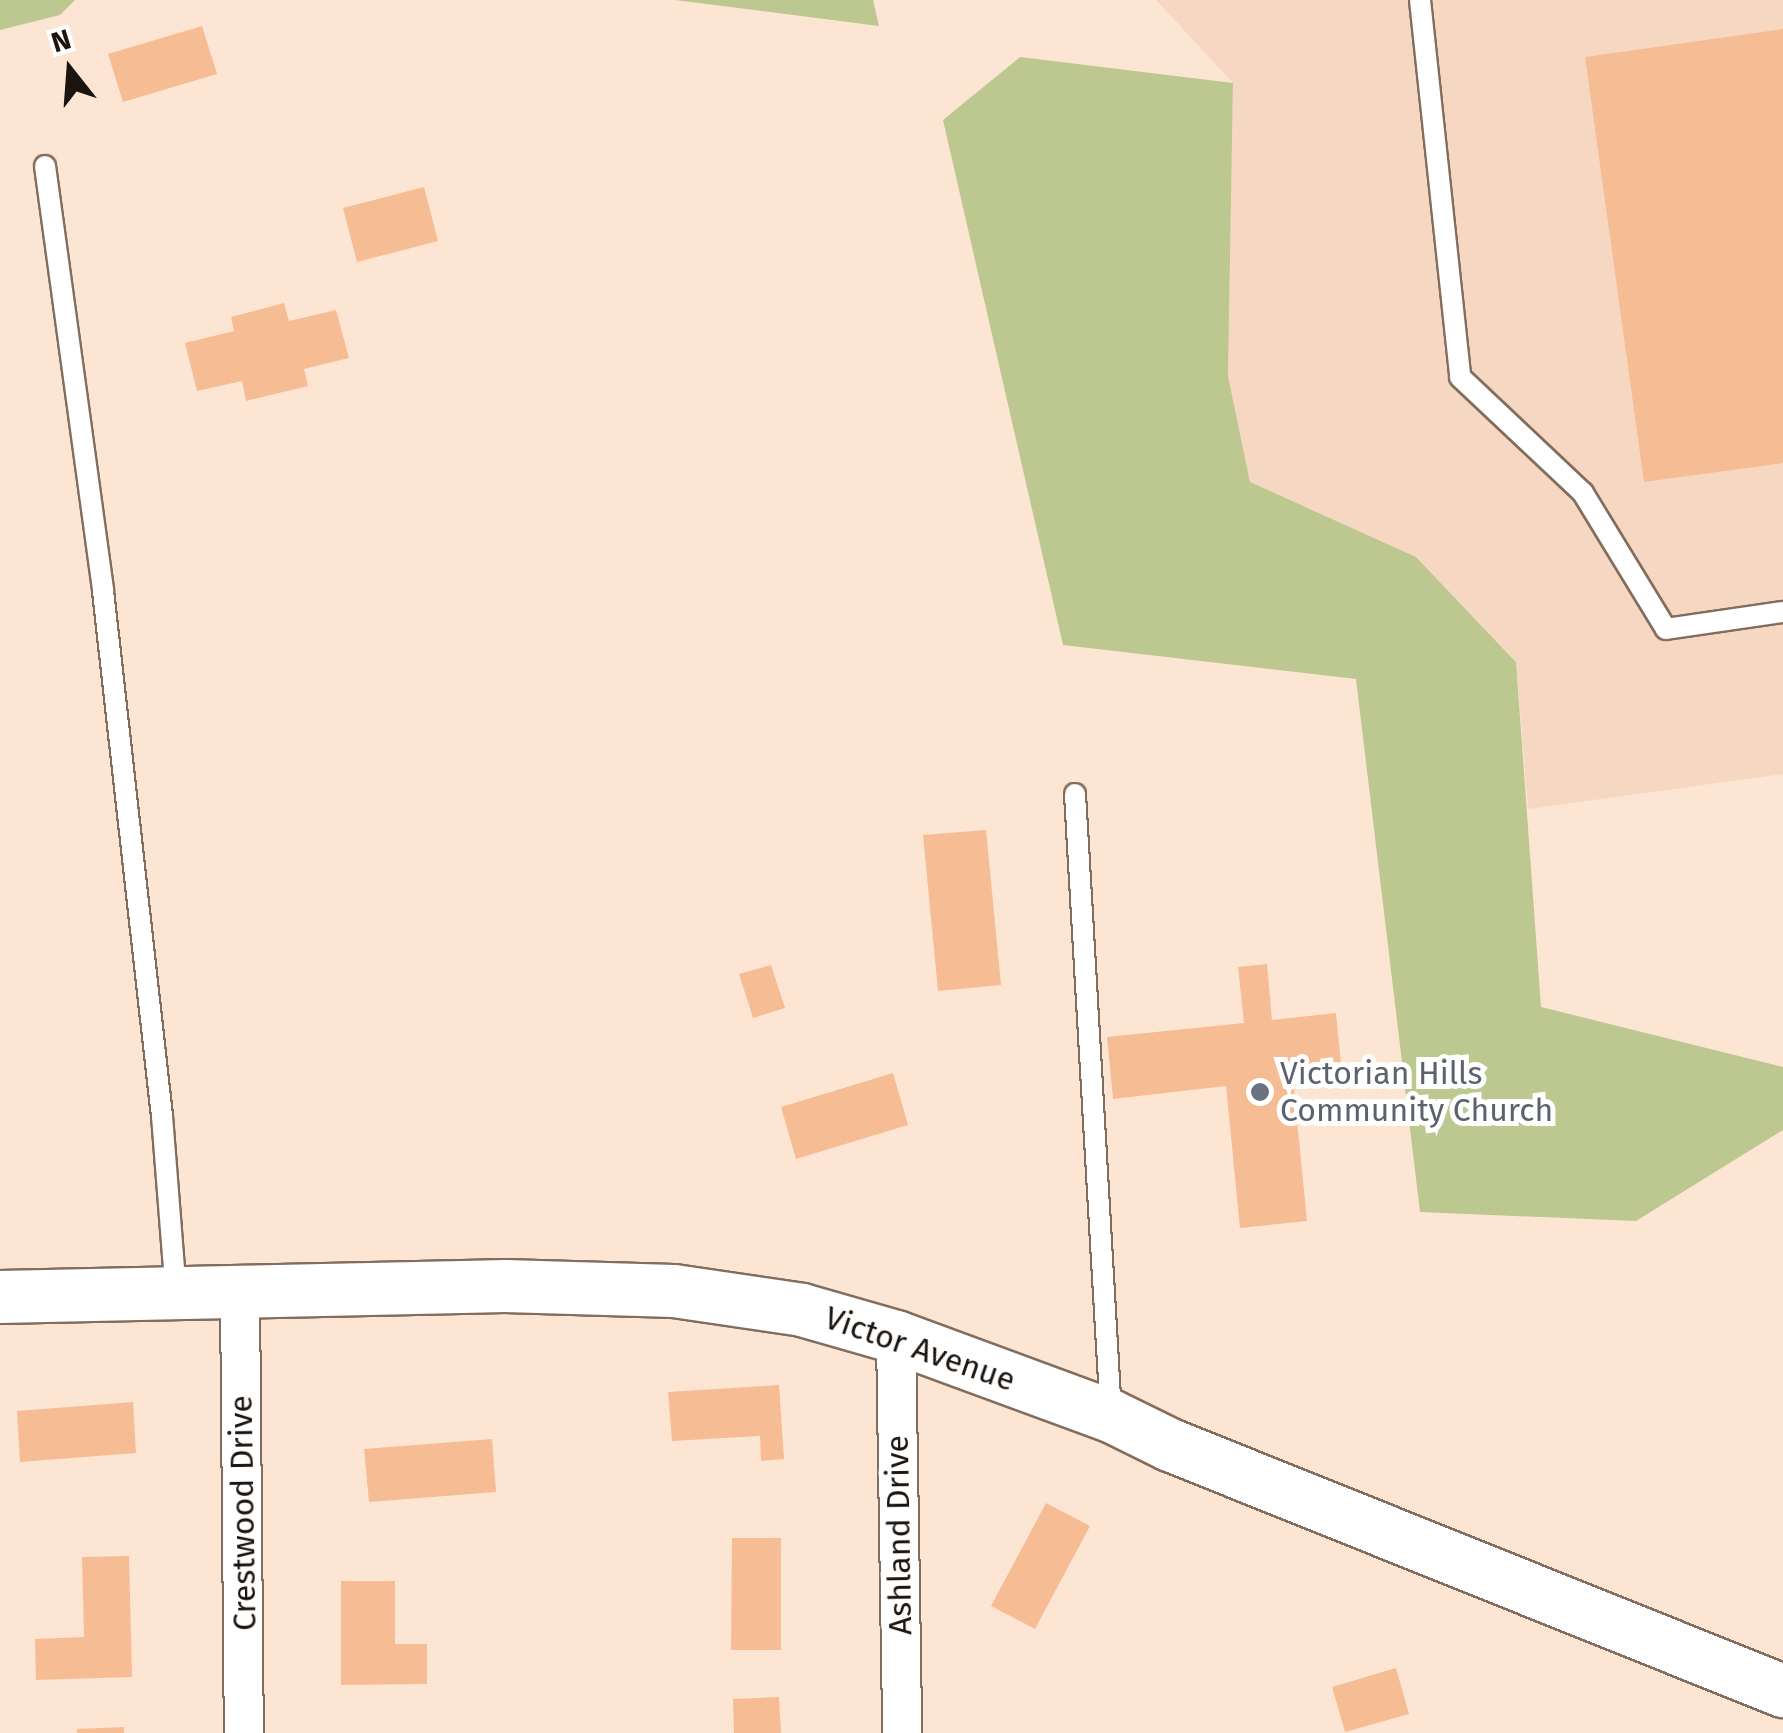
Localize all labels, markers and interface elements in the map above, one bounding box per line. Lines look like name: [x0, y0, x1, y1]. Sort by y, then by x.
north arrow: [20, 20, 120, 120]
text: N: [47, 22, 75, 59]
place label: Victorian Hills Community Church: [1280, 1055, 1553, 1130]
marker: Victorian Hills Community Church: [1249, 1081, 1271, 1103]
street label: Victor Avenue: [820, 1298, 1020, 1400]
street label: Crestwood Drive: [222, 1395, 264, 1631]
street label: Ashland Drive: [878, 1435, 920, 1635]

